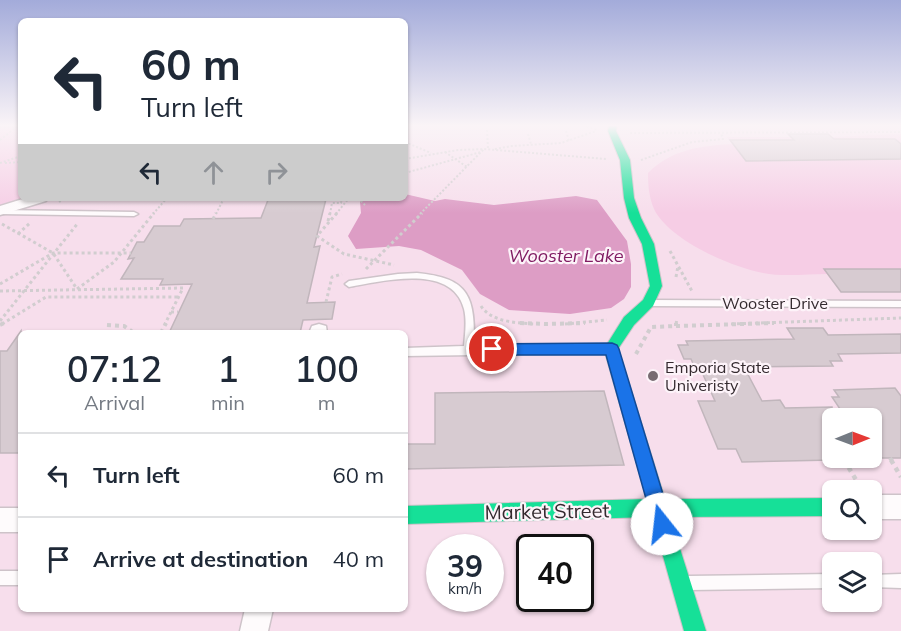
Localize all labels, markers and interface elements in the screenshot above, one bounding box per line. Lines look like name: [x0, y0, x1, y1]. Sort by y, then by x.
text: 60 m: [141, 38, 241, 91]
icon: left: [42, 42, 120, 120]
text: Turn left: [141, 90, 243, 124]
icon: left: [134, 156, 167, 189]
icon: ahead: [197, 156, 230, 189]
icon: right: [260, 156, 293, 189]
water label: Wooster Lake: [508, 244, 624, 267]
street label: Wooster Drive: [722, 293, 828, 313]
pin: [466, 323, 517, 374]
icon: arrive: [475, 332, 508, 365]
text: 07:12: [67, 346, 162, 391]
text: 1: [217, 346, 239, 391]
text: 100: [294, 346, 359, 391]
place label: Emporia State Univeristy: [665, 357, 770, 395]
marker: Emporia State Univeristy: [646, 369, 660, 383]
text: Arrival: [84, 390, 145, 415]
text: min: [211, 390, 245, 415]
text: m: [318, 390, 335, 415]
north arrow: [822, 408, 882, 468]
map controls: [822, 408, 882, 612]
icon: left: [42, 459, 75, 492]
text: Turn left: [93, 461, 180, 489]
text: 60 m: [333, 461, 384, 489]
button: search: [822, 480, 882, 540]
position arrow: [630, 492, 694, 556]
street label: Market Street: [484, 497, 610, 525]
speed limit sign: 40: [516, 534, 594, 612]
icon: arrive: [42, 543, 75, 576]
text: Arrive at destination: [93, 545, 308, 573]
text: 40 m: [333, 545, 384, 573]
text: 39: [447, 547, 483, 585]
button: layers: [822, 552, 882, 612]
text: km/h: [448, 579, 482, 598]

